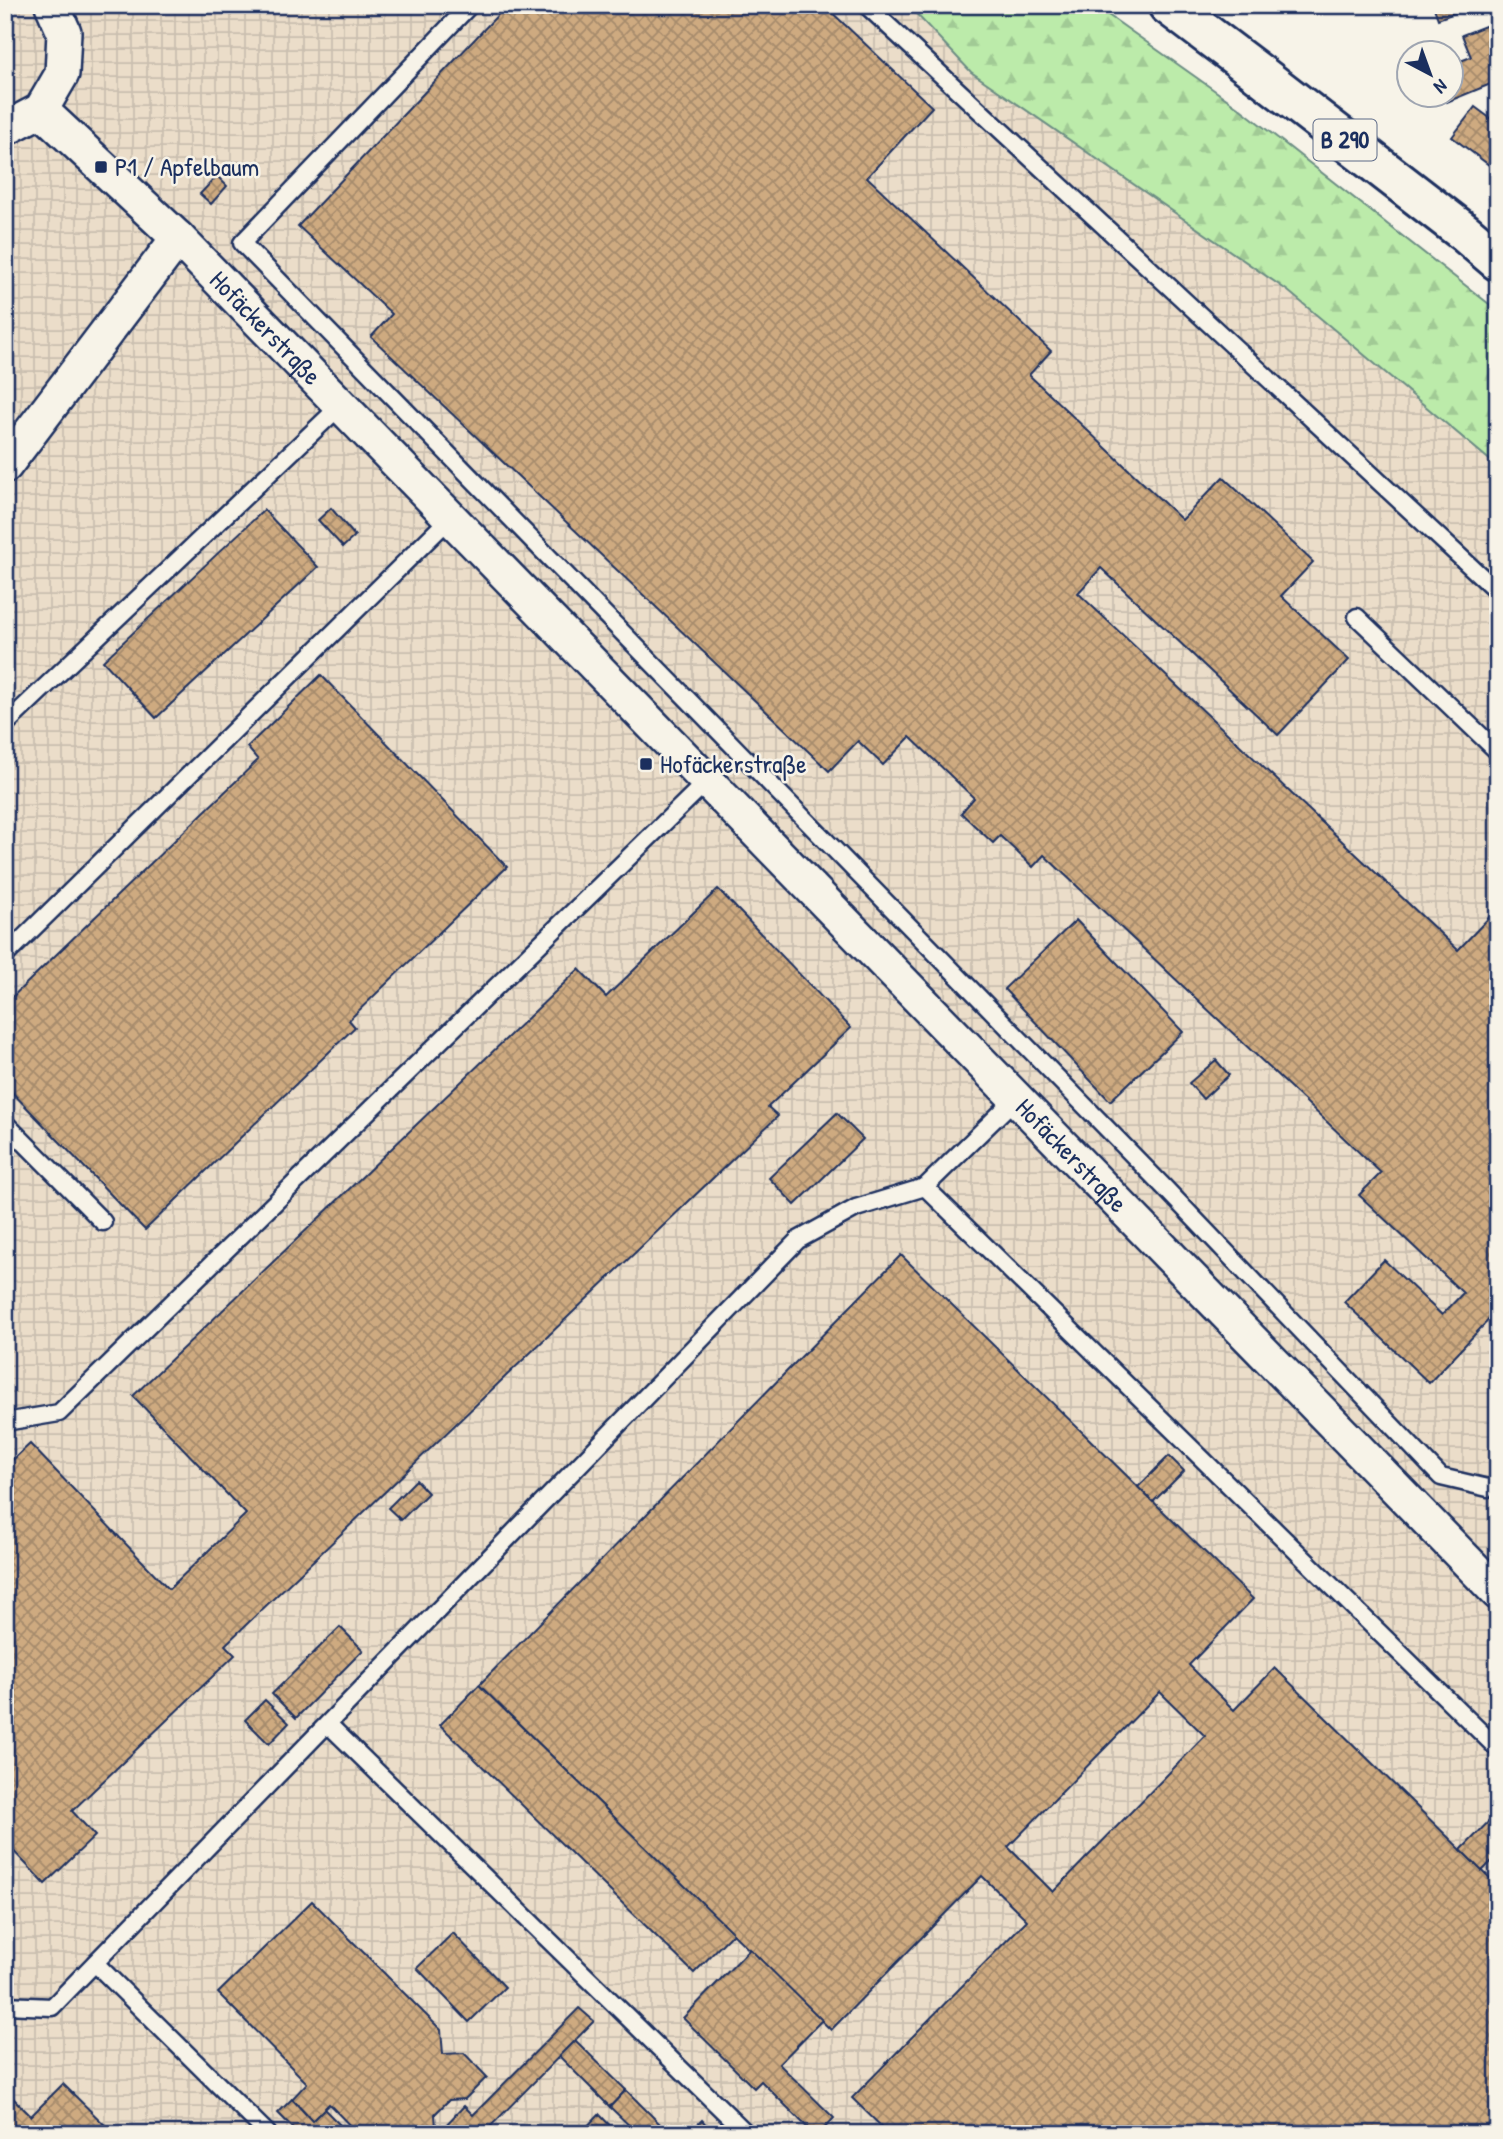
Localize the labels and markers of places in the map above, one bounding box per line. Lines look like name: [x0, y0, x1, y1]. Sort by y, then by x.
place label: P1 / Apfelbaum: [115, 149, 259, 184]
marker: P1 / Apfelbaum: [93, 159, 109, 175]
place label: Hofäckerstraße: [660, 746, 807, 781]
marker: Hofäckerstraße: [638, 756, 654, 772]

